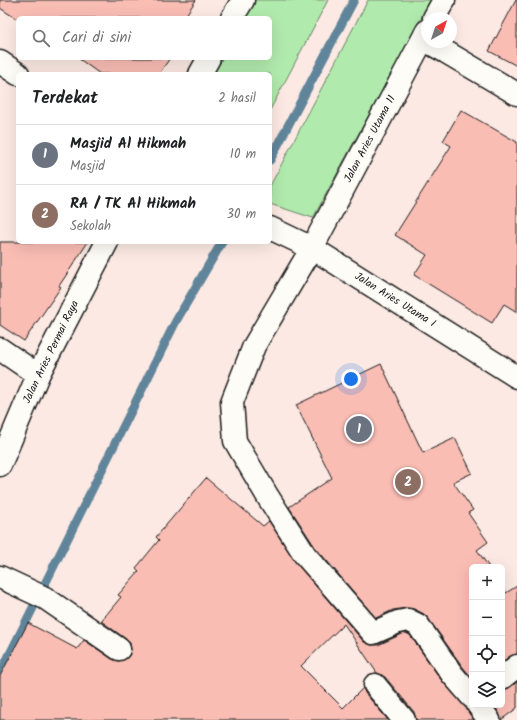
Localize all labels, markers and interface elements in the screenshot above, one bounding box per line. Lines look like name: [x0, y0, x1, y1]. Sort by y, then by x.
north arrow: [421, 12, 457, 48]
search box: [16, 16, 272, 60]
text: Cari di sini: [62, 26, 131, 50]
icon: search: [30, 27, 52, 49]
text: Terdekat: [32, 85, 98, 112]
text: 2 hasil: [218, 88, 256, 109]
street label: Jalan Aries Utama 11: [339, 92, 401, 186]
text: Masjid Al Hikmah: [70, 132, 186, 156]
text: 1: [43, 144, 47, 165]
text: 10 m: [230, 144, 256, 165]
text: Masjid: [70, 156, 105, 177]
text: RA / TK Al Hikmah: [70, 192, 196, 216]
text: 2: [41, 204, 49, 225]
text: 30 m: [227, 204, 256, 225]
text: Sekolah: [70, 216, 111, 237]
street label: Jalan Aries Utama I: [351, 268, 439, 332]
street label: Jalan Aries Permai Raya: [18, 297, 84, 407]
your location: [341, 369, 361, 389]
pin: 1: [346, 414, 372, 444]
pin: 2: [395, 467, 421, 497]
map controls: [469, 564, 505, 708]
button: +: [469, 564, 505, 600]
button: −: [469, 600, 505, 636]
button: locate: [469, 636, 505, 672]
button: layers: [469, 672, 505, 708]

